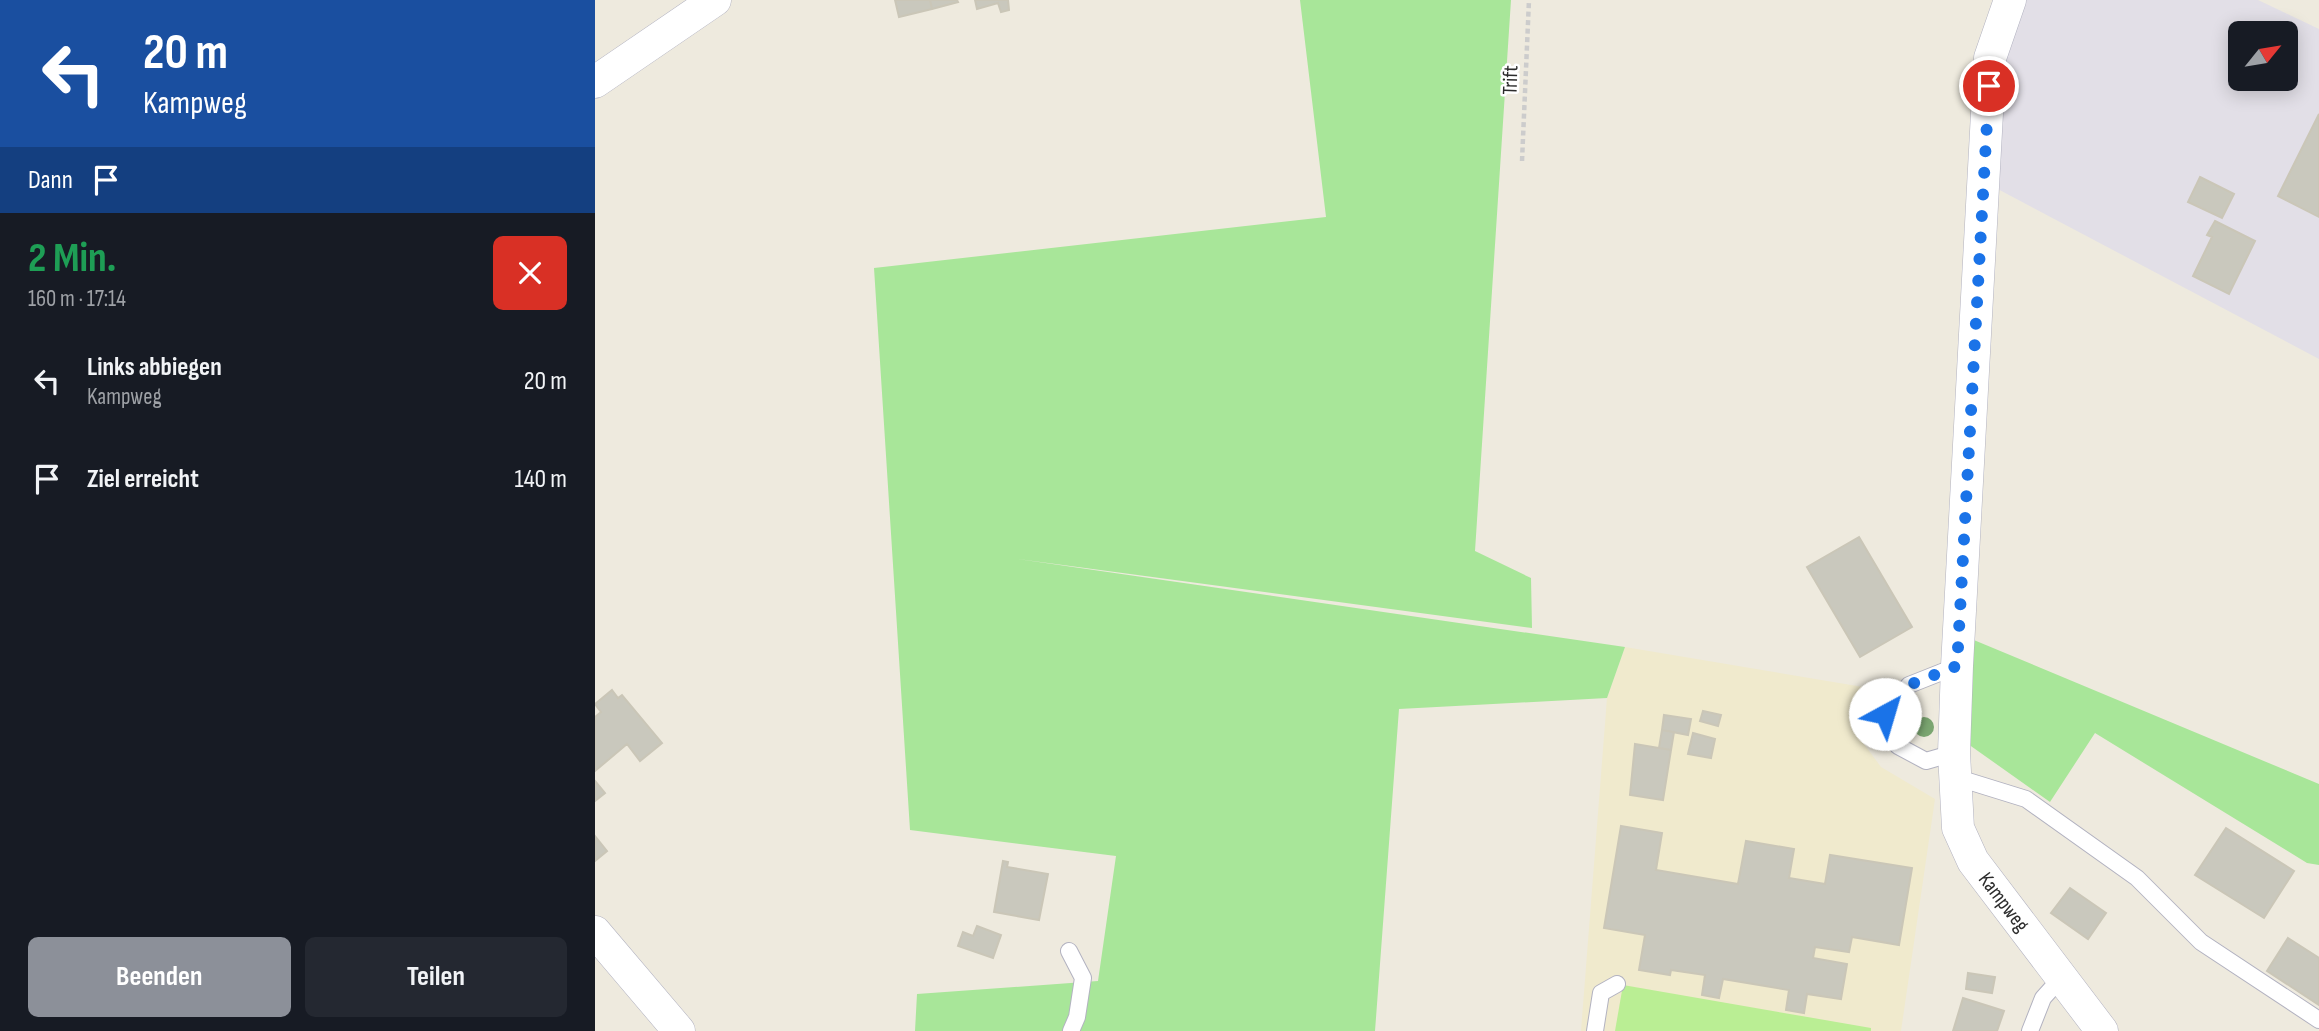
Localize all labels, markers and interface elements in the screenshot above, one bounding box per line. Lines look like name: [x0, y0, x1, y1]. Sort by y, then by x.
north arrow: [2228, 21, 2298, 91]
map controls: [2228, 21, 2298, 91]
text: 20 m: [143, 24, 228, 83]
icon: left: [28, 28, 119, 119]
pin: [1959, 56, 2019, 116]
street label: Trift: [1497, 65, 1524, 95]
icon: arrive: [1970, 67, 2008, 105]
text: Kampweg: [143, 84, 247, 123]
icon: arrive: [87, 161, 125, 199]
text: Dann: [28, 165, 73, 196]
text: 2 Min.: [28, 233, 116, 284]
button: close: [493, 236, 567, 310]
text: 160 m · 17:14: [28, 285, 126, 313]
text: Links abbiegen: [87, 352, 222, 383]
icon: left: [28, 362, 66, 400]
text: 20 m: [524, 366, 567, 397]
text: Kampweg: [87, 383, 162, 411]
icon: arrive: [28, 460, 66, 498]
text: Ziel erreicht: [87, 464, 199, 495]
text: 140 m: [515, 464, 567, 495]
position arrow: [1848, 677, 1922, 751]
street label: Kampweg: [1973, 868, 2034, 937]
button: Beenden: [28, 937, 291, 1017]
button: Teilen: [305, 937, 567, 1017]

